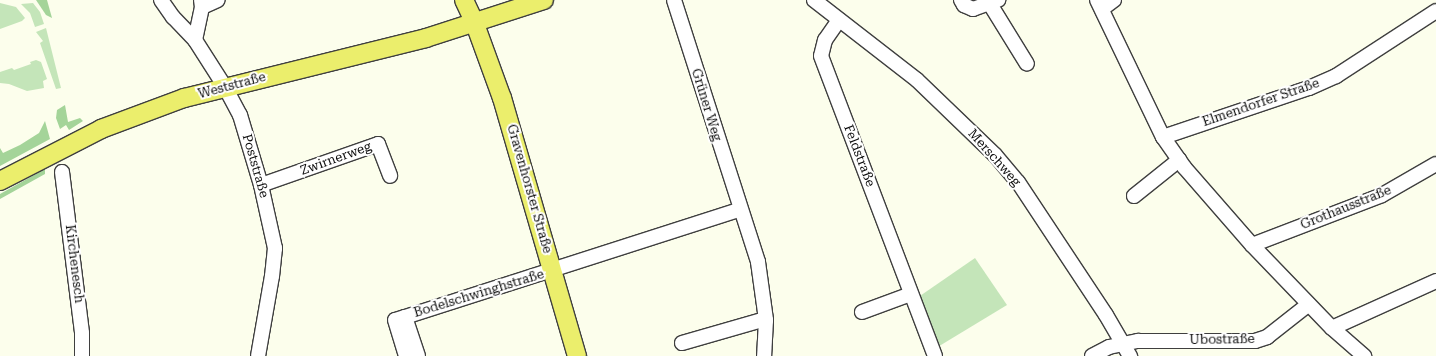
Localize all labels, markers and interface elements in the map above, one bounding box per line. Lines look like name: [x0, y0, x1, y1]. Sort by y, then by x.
street label: Grüner Weg: [688, 67, 724, 143]
street label: Weststraße: [196, 69, 268, 103]
street label: Elmendorfer Straße: [1201, 76, 1321, 130]
street label: Gravenhorster Straße: [503, 123, 555, 255]
street label: Feldstraße: [840, 123, 878, 189]
street label: Merschweg: [964, 126, 1024, 190]
street label: Poststraße: [238, 132, 272, 200]
street label: Zwirnerweg: [298, 139, 374, 179]
street label: Grothausstraße: [1298, 183, 1394, 233]
street label: Kirchenesch: [61, 224, 87, 304]
street label: Bodelschwinghstraße: [412, 267, 546, 321]
street label: Ubostraße: [1189, 332, 1255, 348]

